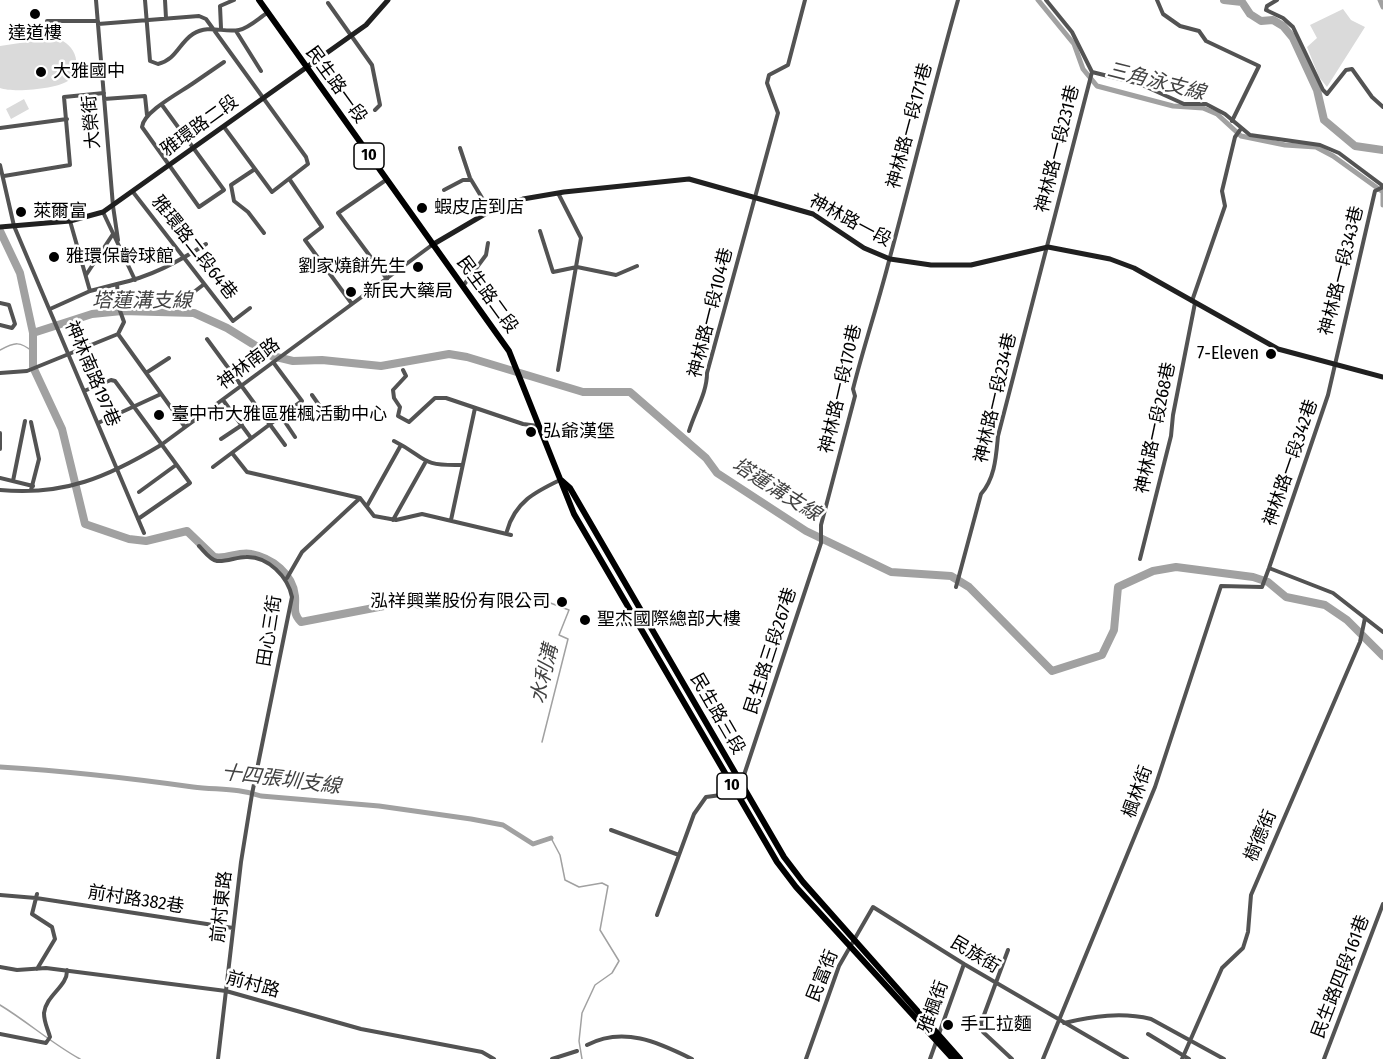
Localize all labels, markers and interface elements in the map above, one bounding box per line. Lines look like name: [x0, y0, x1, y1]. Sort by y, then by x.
marker: 達道樓: [28, 7, 42, 21]
place label: 達道樓: [8, 23, 62, 45]
street label: 民生路一段: [301, 42, 371, 128]
water label: 三角泳支線: [1105, 58, 1207, 106]
place label: 大雅國中: [53, 61, 125, 83]
street label: 神林路一段171巷: [883, 61, 937, 191]
marker: 大雅國中: [34, 65, 48, 79]
street label: 神林路一段231巷: [1032, 83, 1084, 215]
street label: 雅環路二段: [157, 91, 243, 161]
street label: 大榮街: [79, 94, 105, 150]
road number: 10: [354, 143, 384, 169]
street label: 神林路一段: [805, 190, 895, 252]
street label: 雅環路二段64巷: [147, 192, 241, 304]
place label: 蝦皮店到店: [434, 197, 524, 219]
place label: 萊爾富: [33, 201, 87, 223]
marker: 蝦皮店到店: [415, 201, 429, 215]
street label: 神林路一段343巷: [1315, 204, 1369, 338]
marker: 萊爾富: [14, 205, 28, 219]
place label: 雅環保齡球館: [66, 246, 174, 268]
street label: 神林路一段104巷: [684, 246, 738, 380]
marker: 雅環保齡球館: [47, 250, 61, 264]
street label: 民生路二段: [452, 252, 522, 338]
place label: 劉家燒餅先生: [298, 256, 406, 278]
marker: 劉家燒餅先生: [411, 260, 425, 274]
place label: 新民大藥局: [363, 281, 453, 303]
marker: 新民大藥局: [344, 285, 358, 299]
water label: 塔蓮溝支線: [92, 289, 192, 313]
street label: 神林南路197巷: [60, 318, 124, 430]
street label: 神林路一段170巷: [816, 323, 866, 455]
street label: 神林路一段234巷: [971, 331, 1021, 465]
street label: 神林南路: [214, 334, 284, 394]
place label: 7-Eleven: [1197, 343, 1259, 365]
marker: 7-Eleven: [1264, 347, 1278, 361]
street label: 神林路一段268巷: [1132, 360, 1180, 496]
street label: 神林路一段342巷: [1259, 397, 1323, 529]
place label: 臺中市大雅區雅楓活動中心: [171, 404, 387, 426]
marker: 臺中市大雅區雅楓活動中心: [152, 408, 166, 422]
place label: 弘爺漢堡: [543, 421, 615, 443]
marker: 弘爺漢堡: [524, 425, 538, 439]
water label: 塔蓮溝支線: [727, 453, 825, 527]
street label: 民生路三段267巷: [740, 585, 802, 717]
place label: 泓祥興業股份有限公司: [370, 591, 550, 613]
street label: 田心三街: [254, 594, 286, 668]
marker: 泓祥興業股份有限公司: [555, 595, 569, 609]
place label: 聖杰國際總部大樓: [597, 609, 741, 631]
marker: 聖杰國際總部大樓: [578, 613, 592, 627]
water label: 水利溝: [526, 642, 564, 706]
street label: 民生路三段: [685, 670, 749, 758]
water label: 十四張圳支線: [220, 761, 342, 799]
street label: 楓林街: [1119, 763, 1157, 821]
road number: 10: [717, 773, 747, 799]
street label: 樹德街: [1241, 807, 1281, 865]
street label: 前村東路: [207, 870, 237, 944]
street label: 前村路382巷: [86, 882, 186, 918]
street label: 民生路四段161巷: [1308, 912, 1374, 1042]
street label: 民族街: [946, 932, 1004, 978]
street label: 民富街: [803, 947, 843, 1005]
street label: 前村路: [224, 968, 282, 1002]
street label: 雅楓街: [915, 978, 953, 1036]
place label: 手工拉麵: [960, 1014, 1032, 1036]
marker: 手工拉麵: [941, 1018, 955, 1032]

